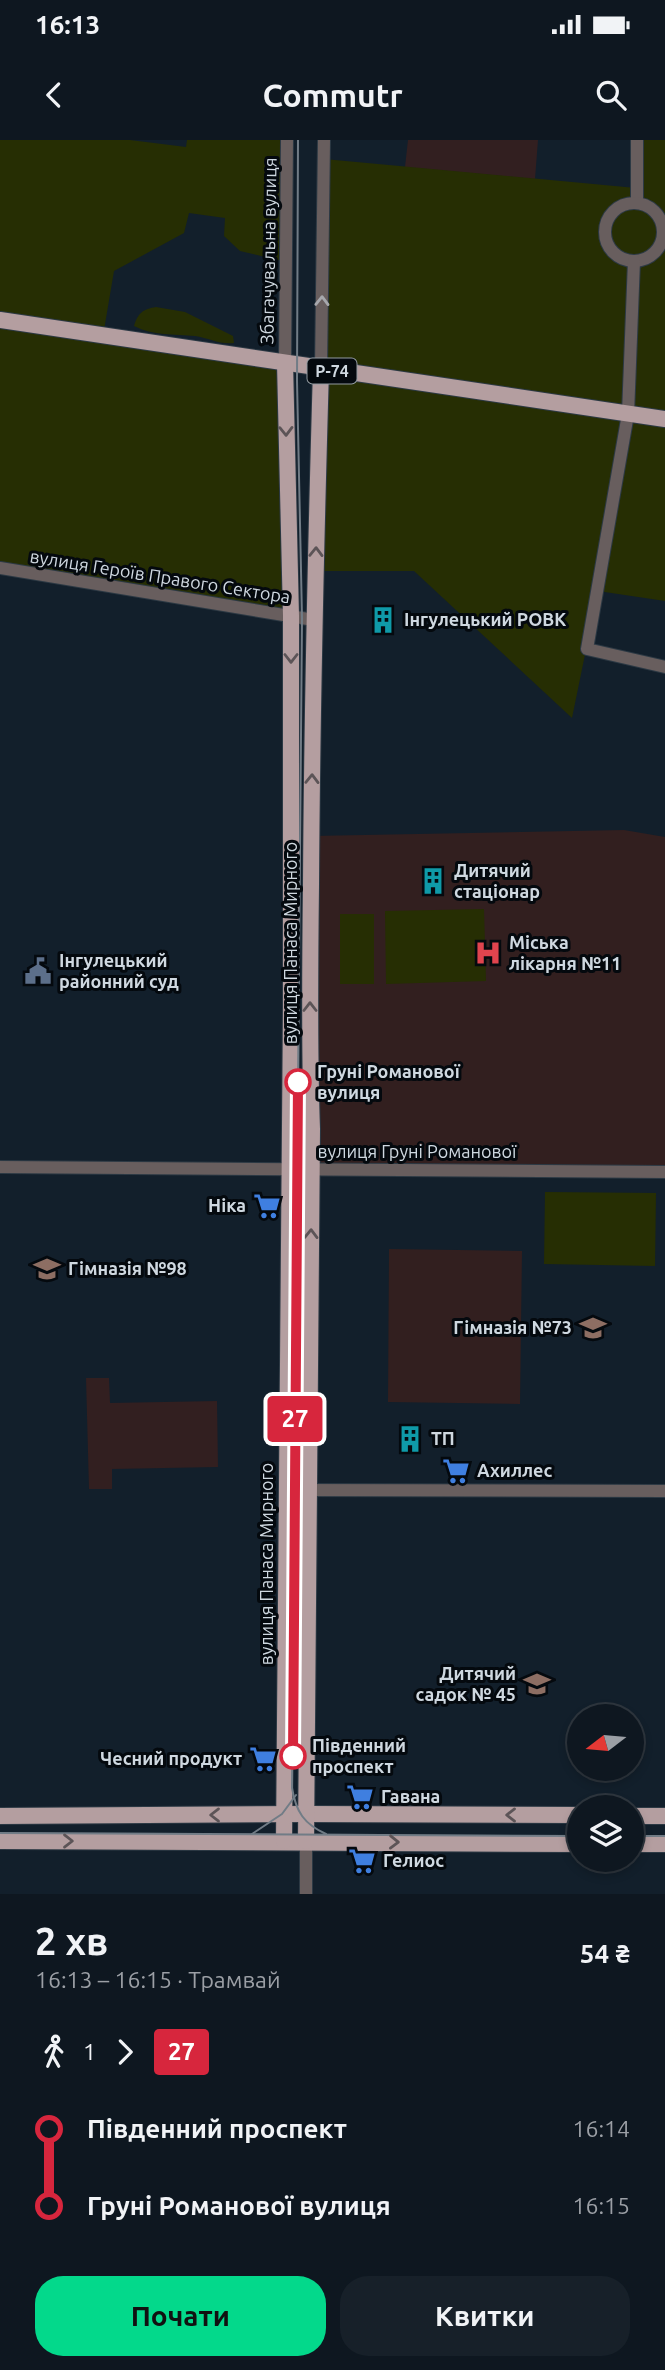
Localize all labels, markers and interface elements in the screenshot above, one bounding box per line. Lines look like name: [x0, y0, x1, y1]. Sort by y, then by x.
text: 16:13: [35, 10, 100, 39]
icon: back: [35, 76, 73, 114]
icon: search: [592, 76, 630, 114]
text: Commutr: [262, 77, 403, 113]
street label: Збагачувальна вулиця: [256, 157, 280, 345]
one-way arrow: [314, 295, 330, 306]
road number: Р-74: [308, 358, 356, 384]
one-way arrow: [278, 426, 294, 437]
street label: вулиця Героїв Правого Сектора: [28, 546, 292, 607]
one-way arrow: [308, 546, 324, 556]
building icon: Інгулецький РОВК: [368, 605, 398, 635]
place label: Інгулецький РОВК: [404, 609, 566, 629]
one-way arrow: [283, 654, 299, 664]
one-way arrow: [304, 773, 320, 784]
street label: вулиця Панаса Мирного: [280, 842, 300, 1044]
place label: Дитячий стаціонар: [454, 860, 540, 901]
building icon: Дитячий стаціонар: [418, 866, 448, 896]
place label: Міська лікарня №11: [509, 932, 621, 973]
hospital icon: Міська лікарня №11: [473, 938, 503, 968]
place label: Інгулецький районний суд: [59, 950, 179, 991]
public building icon: Інгулецький районний суд: [23, 956, 53, 986]
one-way arrow: [302, 1001, 318, 1011]
place label: Груні Романової вулиця: [317, 1061, 461, 1102]
marker: Груні Романової вулиця: [285, 1069, 311, 1095]
street label: вулиця Груні Романової: [318, 1141, 517, 1161]
supermarket icon: Ніка: [252, 1191, 282, 1221]
place label: Ніка: [208, 1195, 246, 1215]
one-way arrow: [303, 1228, 319, 1239]
school or university icon: Гімназія №98: [32, 1254, 62, 1284]
place label: Гімназія №98: [68, 1258, 187, 1278]
school or university icon: Гімназія №73: [578, 1313, 608, 1343]
place label: Гімназія №73: [453, 1317, 572, 1337]
line badge: 27: [264, 1396, 326, 1442]
text: 27: [281, 1405, 309, 1432]
building icon: ТП: [395, 1424, 425, 1454]
place label: ТП: [431, 1428, 455, 1448]
supermarket icon: Ахиллес: [441, 1456, 471, 1486]
place label: Ахиллес: [477, 1460, 552, 1480]
street label: вулиця Панаса Мирного: [256, 1463, 276, 1665]
place label: Дитячий садок № 45: [416, 1663, 516, 1704]
school or university icon: Дитячий садок № 45: [522, 1669, 552, 1699]
north arrow: [567, 1704, 644, 1782]
map controls: [567, 1704, 644, 1872]
place label: Південний проспект: [312, 1735, 406, 1776]
marker: Південний проспект: [280, 1743, 306, 1769]
supermarket icon: Чесний продукт: [248, 1744, 278, 1774]
place label: Чесний продукт: [100, 1748, 242, 1768]
supermarket icon: Гавана: [345, 1782, 375, 1812]
place label: Гавана: [381, 1786, 440, 1806]
button: layers: [567, 1795, 644, 1872]
one-way arrow: [210, 1807, 220, 1823]
one-way arrow: [505, 1807, 516, 1823]
one-way arrow: [63, 1833, 74, 1849]
one-way arrow: [389, 1834, 399, 1850]
supermarket icon: Гелиос: [347, 1846, 377, 1876]
place label: Гелиос: [383, 1850, 444, 1870]
text: 2 хв: [35, 1920, 108, 1962]
text: 54 ₴: [580, 1939, 630, 1968]
text: 16:13 – 16:15 · Трамвай: [35, 1967, 281, 1992]
icon: walk: [35, 2033, 73, 2071]
icon: forward: [106, 2033, 144, 2071]
text: 27: [168, 2038, 195, 2065]
text: 1: [83, 2039, 96, 2064]
text: Південний проспект: [87, 2114, 347, 2143]
text: 16:14: [572, 2116, 630, 2141]
text: Груні Романової вулиця: [87, 2191, 391, 2220]
text: 16:15: [572, 2193, 630, 2218]
button: Почати: [35, 2276, 326, 2356]
button: Квитки: [340, 2276, 630, 2356]

